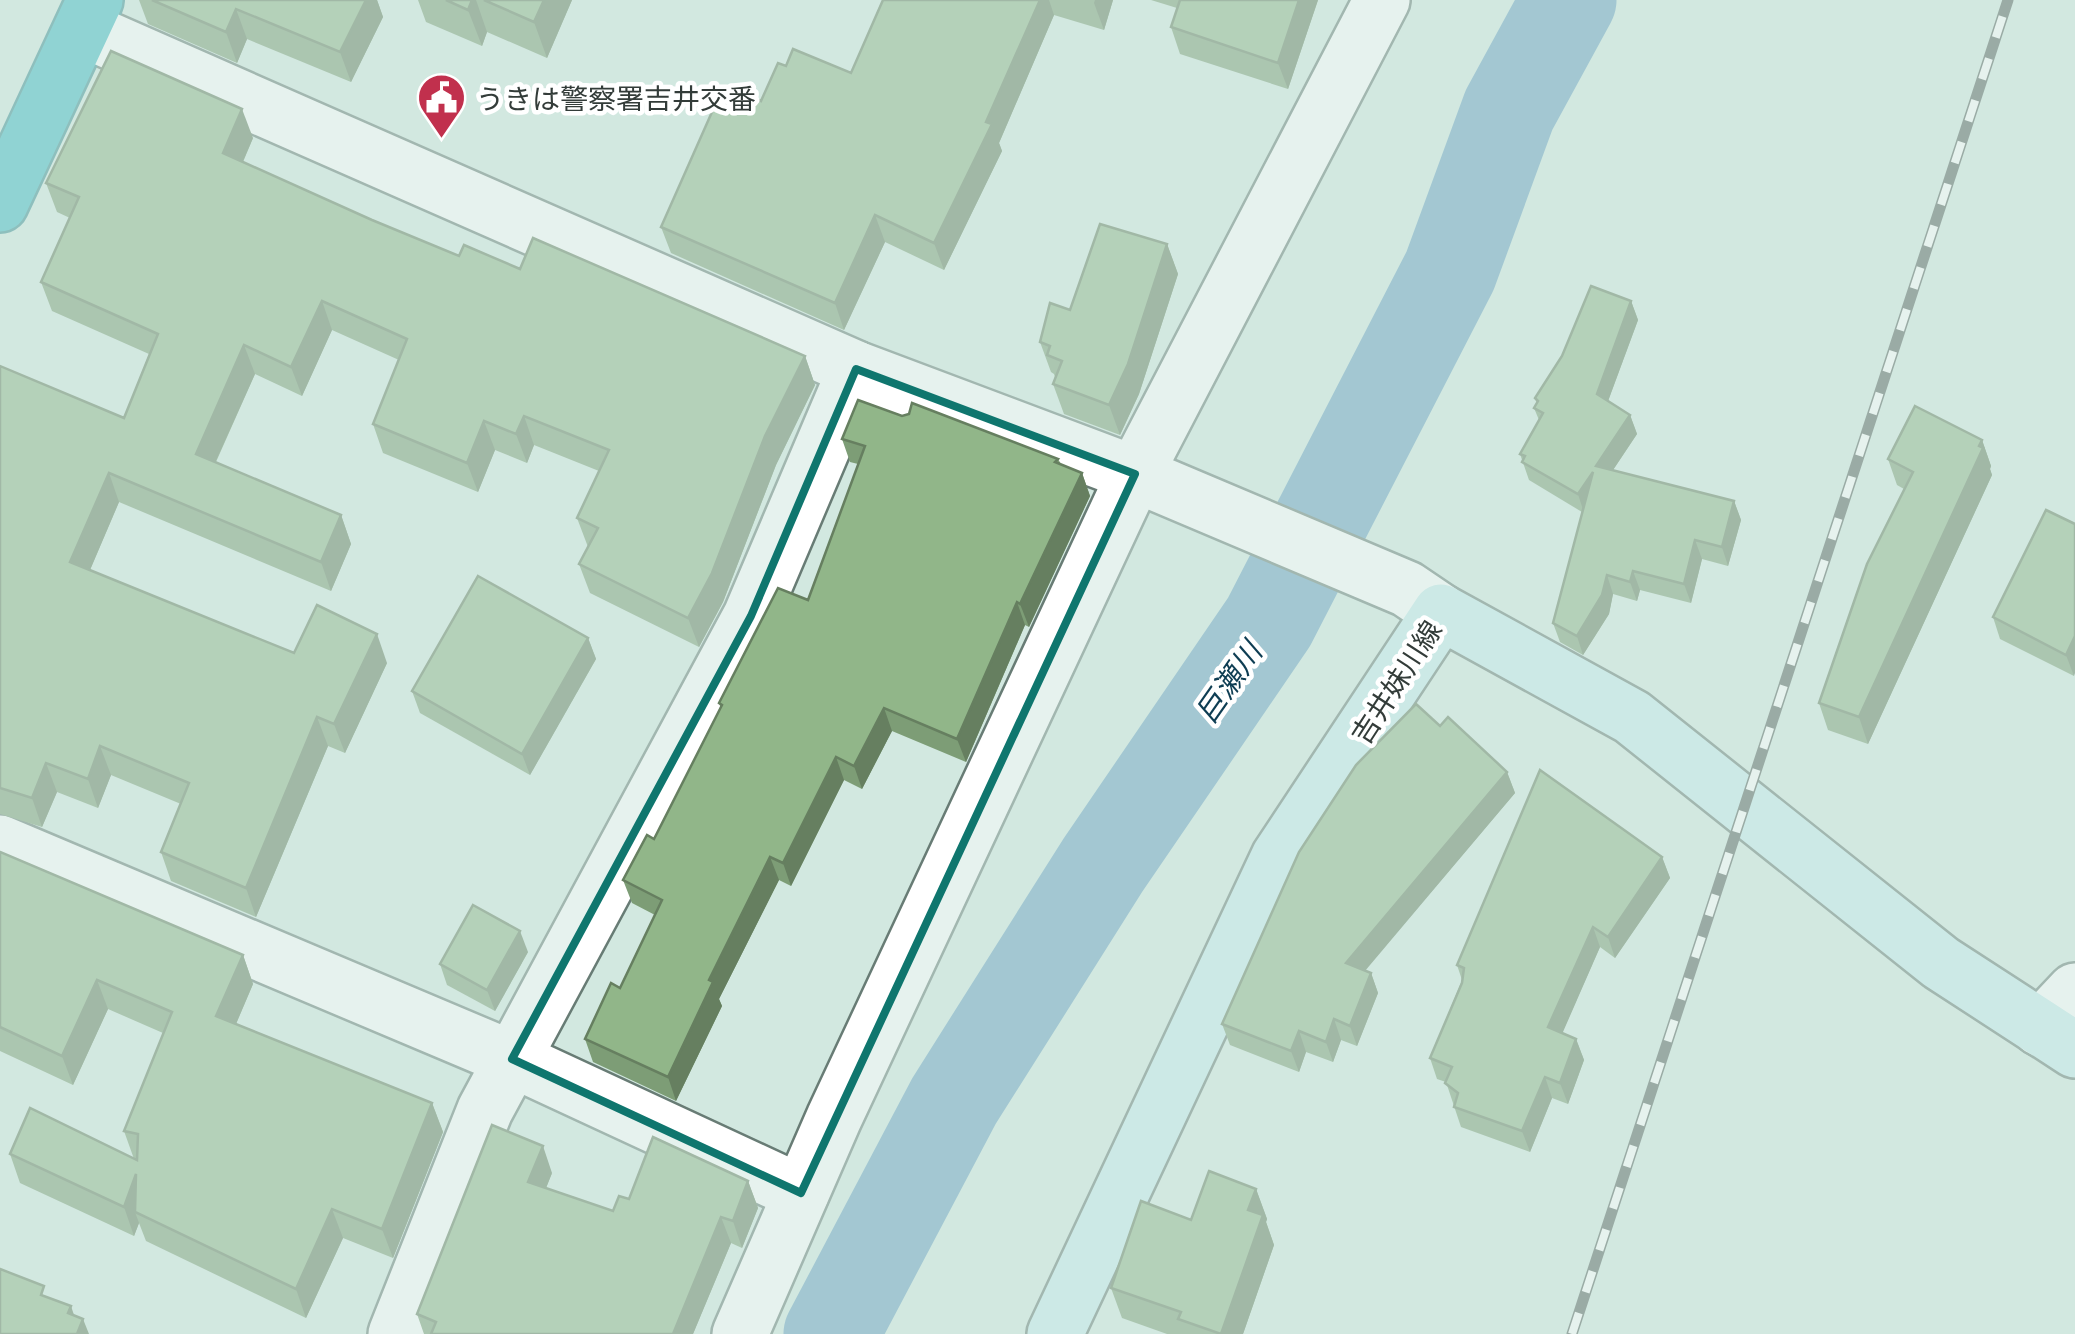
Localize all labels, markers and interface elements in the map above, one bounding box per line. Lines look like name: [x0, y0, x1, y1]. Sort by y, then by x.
public building icon: うきは警察署吉井交番: [415, 72, 467, 140]
place label: うきは警察署吉井交番: [476, 80, 756, 117]
street label: 吉井妹川線: [1342, 613, 1450, 751]
water label: 巨瀬川: [1186, 631, 1272, 730]

